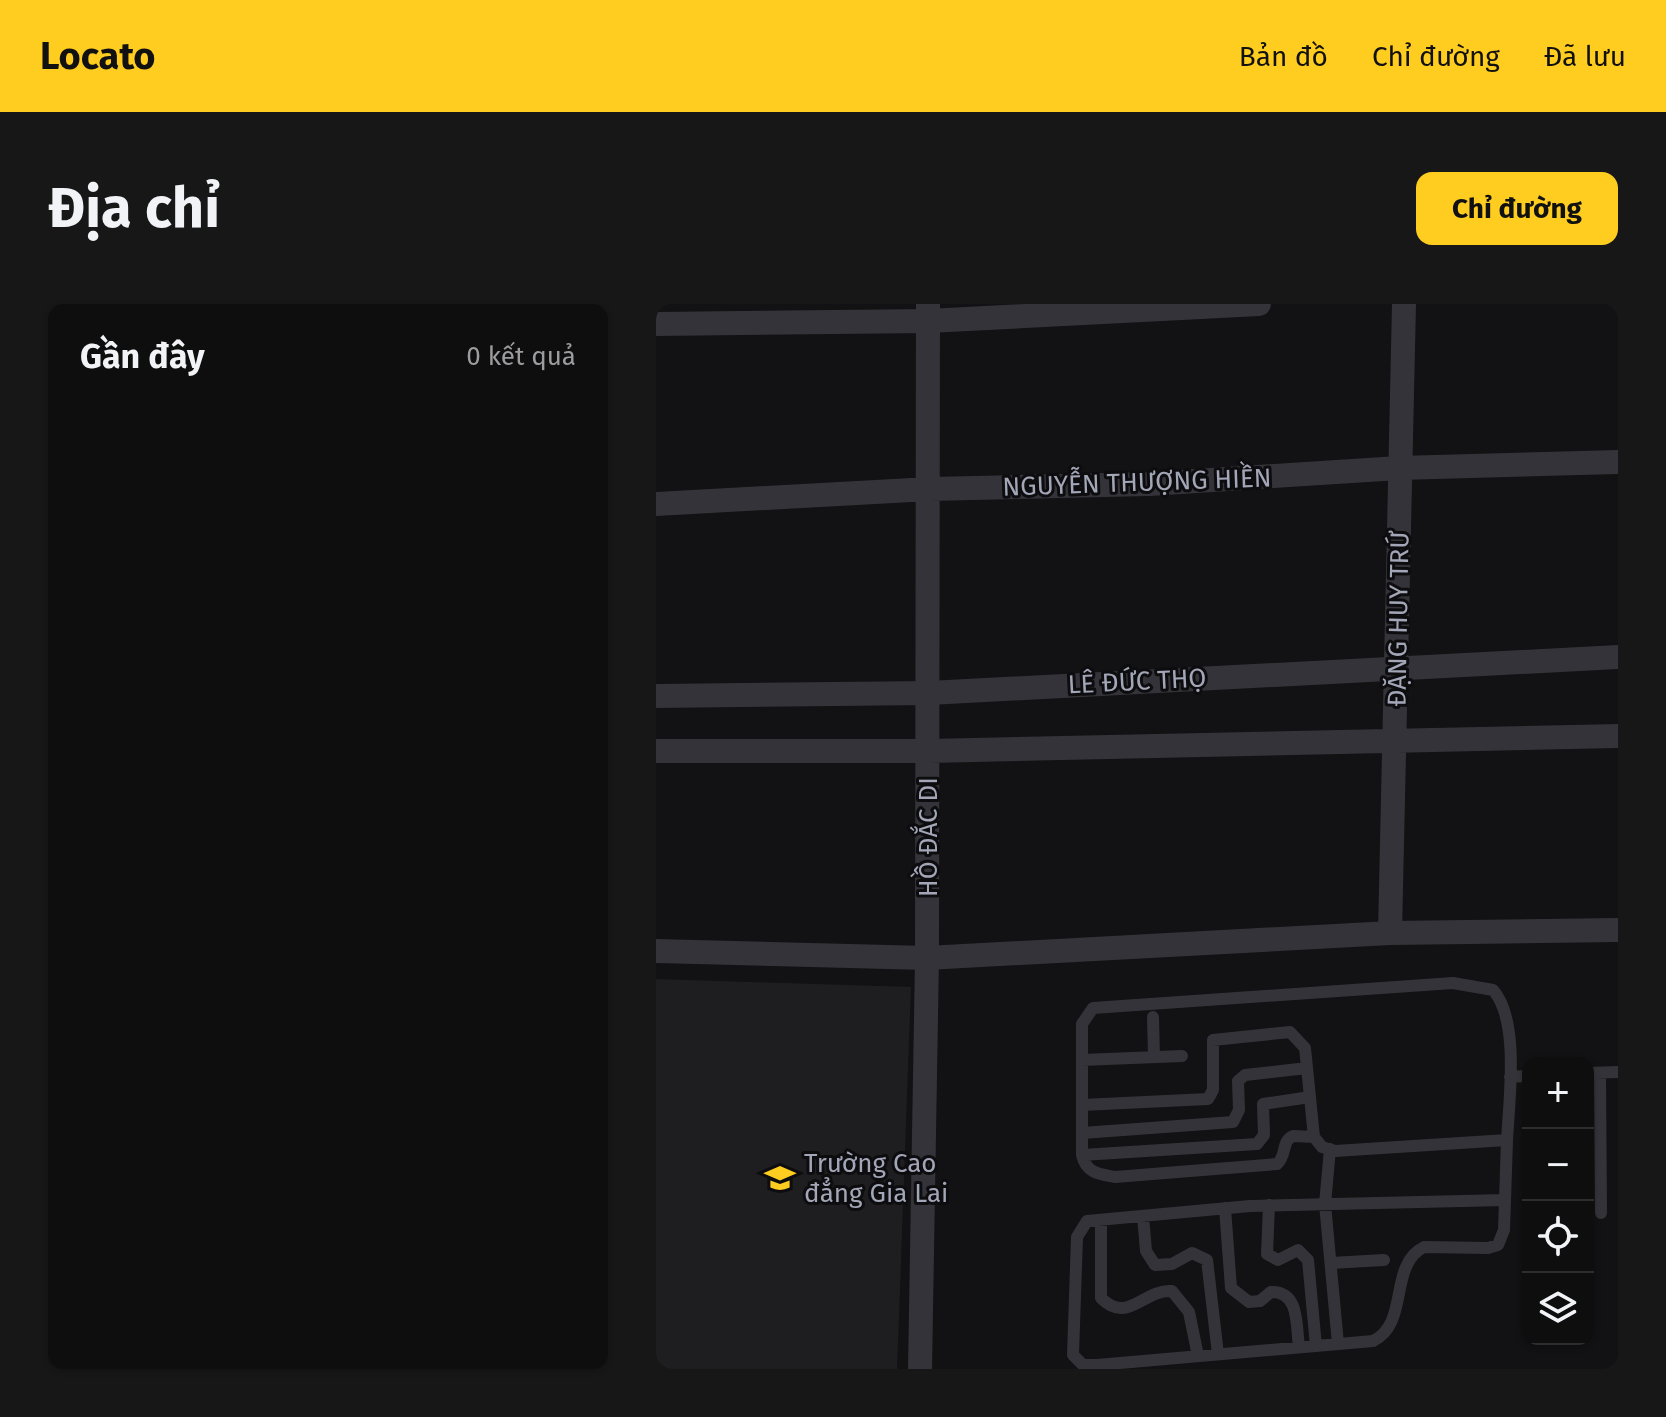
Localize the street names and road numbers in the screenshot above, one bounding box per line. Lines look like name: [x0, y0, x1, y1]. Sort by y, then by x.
street label: NGUYỄN THƯỢNG HIỀN: [1002, 459, 1272, 503]
street label: ĐẶNG HUY TRỨ: [1381, 530, 1416, 707]
street label: LÊ ĐỨC THỌ: [1067, 662, 1207, 701]
street label: HỒ ĐẮC DI: [909, 777, 944, 897]

